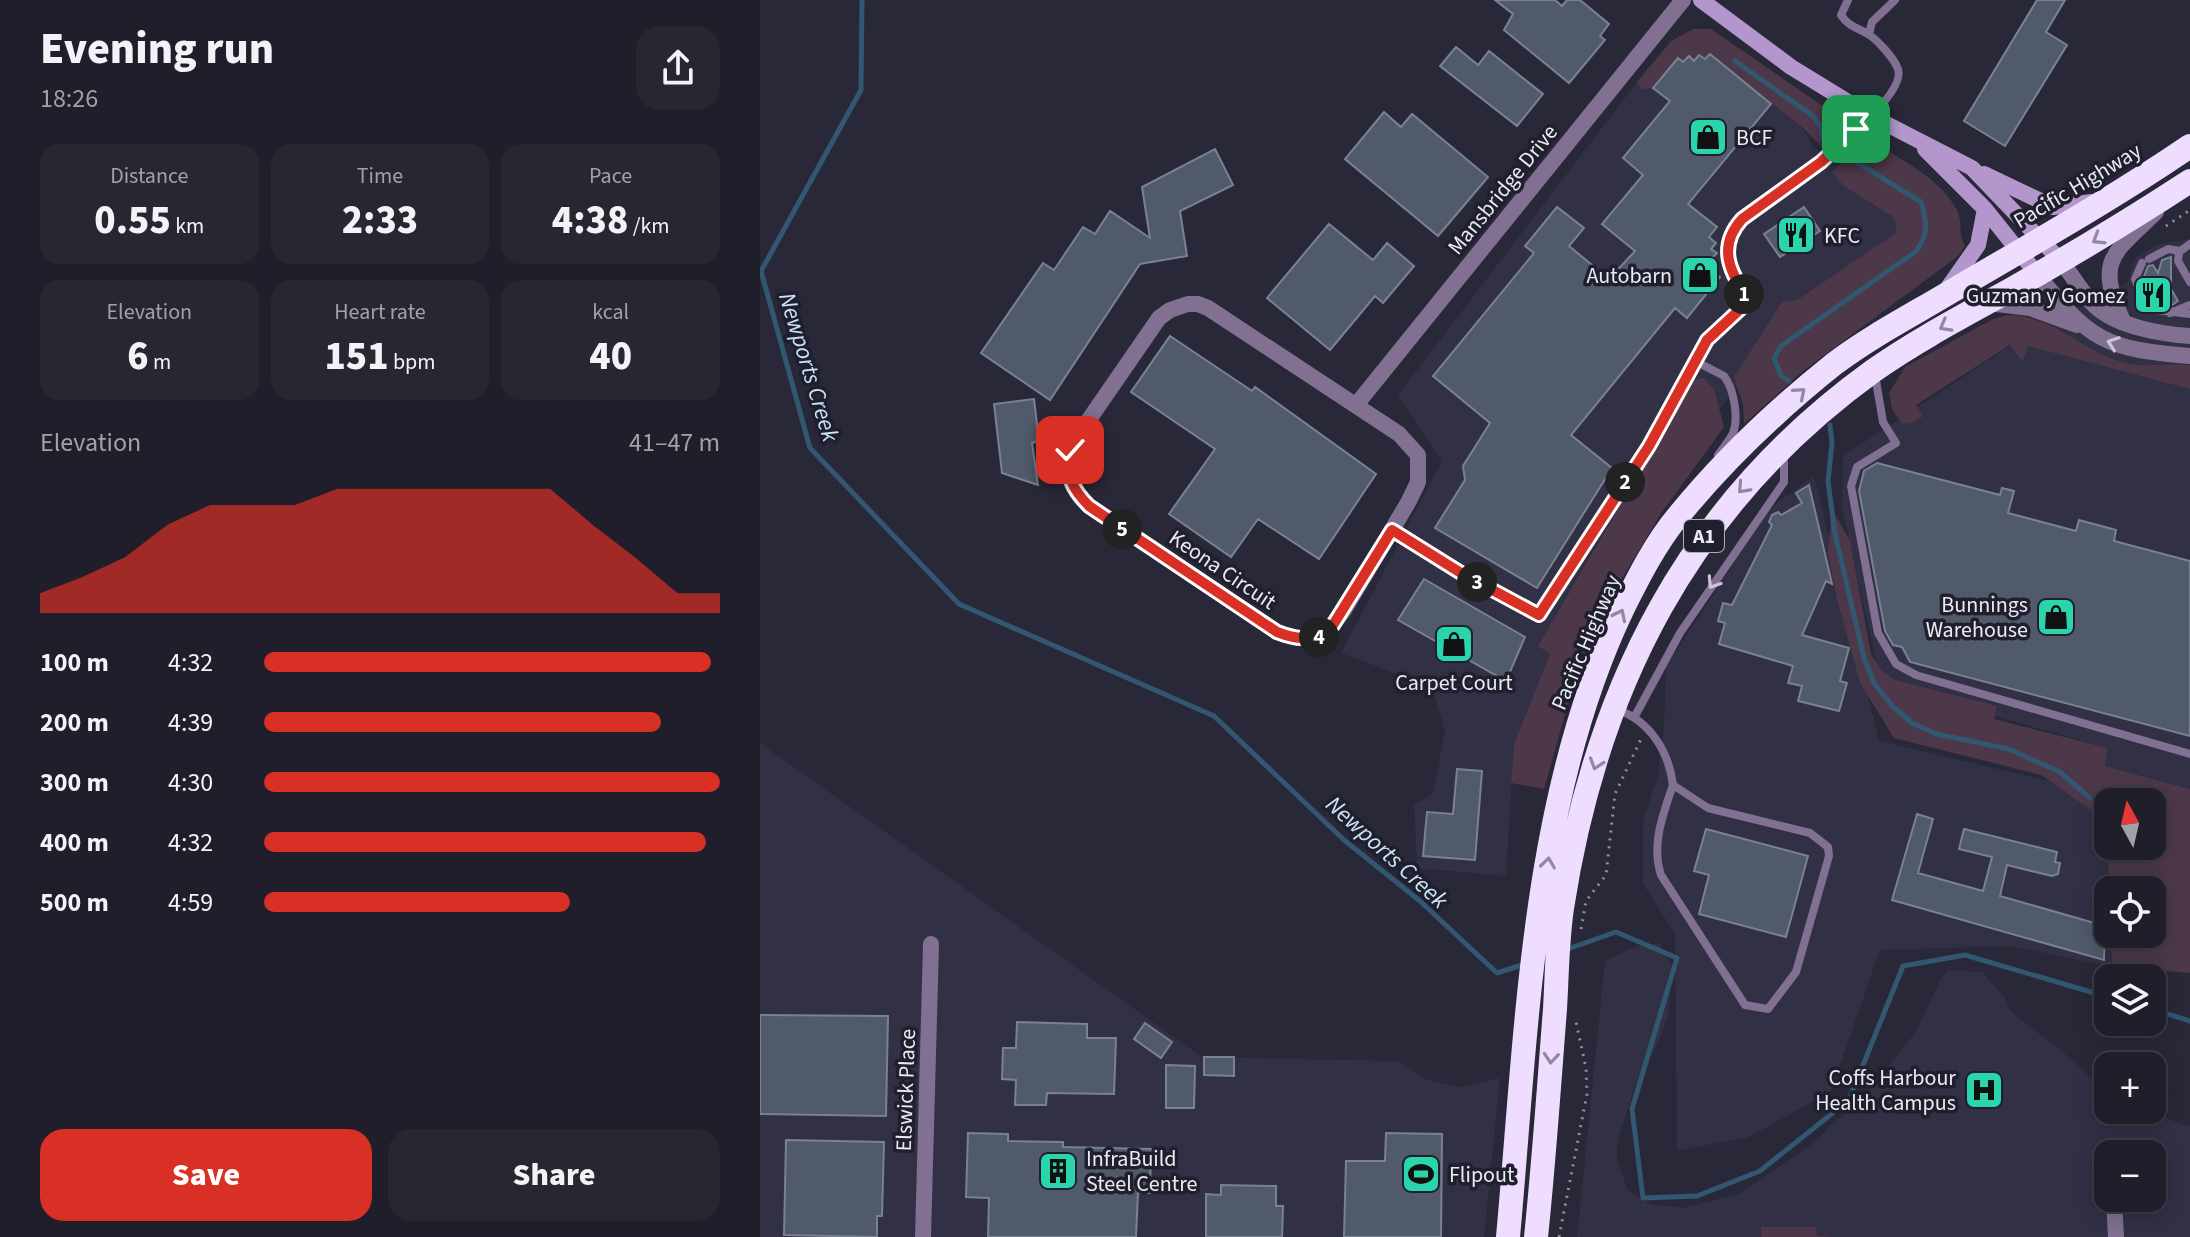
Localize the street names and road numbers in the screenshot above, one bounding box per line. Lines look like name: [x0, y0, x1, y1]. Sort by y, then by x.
street label: Mansbridge Drive: [1440, 118, 1565, 262]
street label: Pacific Highway: [2008, 135, 2148, 237]
road number: A1: [1684, 520, 1724, 552]
street label: Keona Circuit: [1162, 522, 1283, 618]
street label: Pacific Highway: [1543, 569, 1629, 715]
street label: Elswick Place: [888, 1028, 924, 1152]

